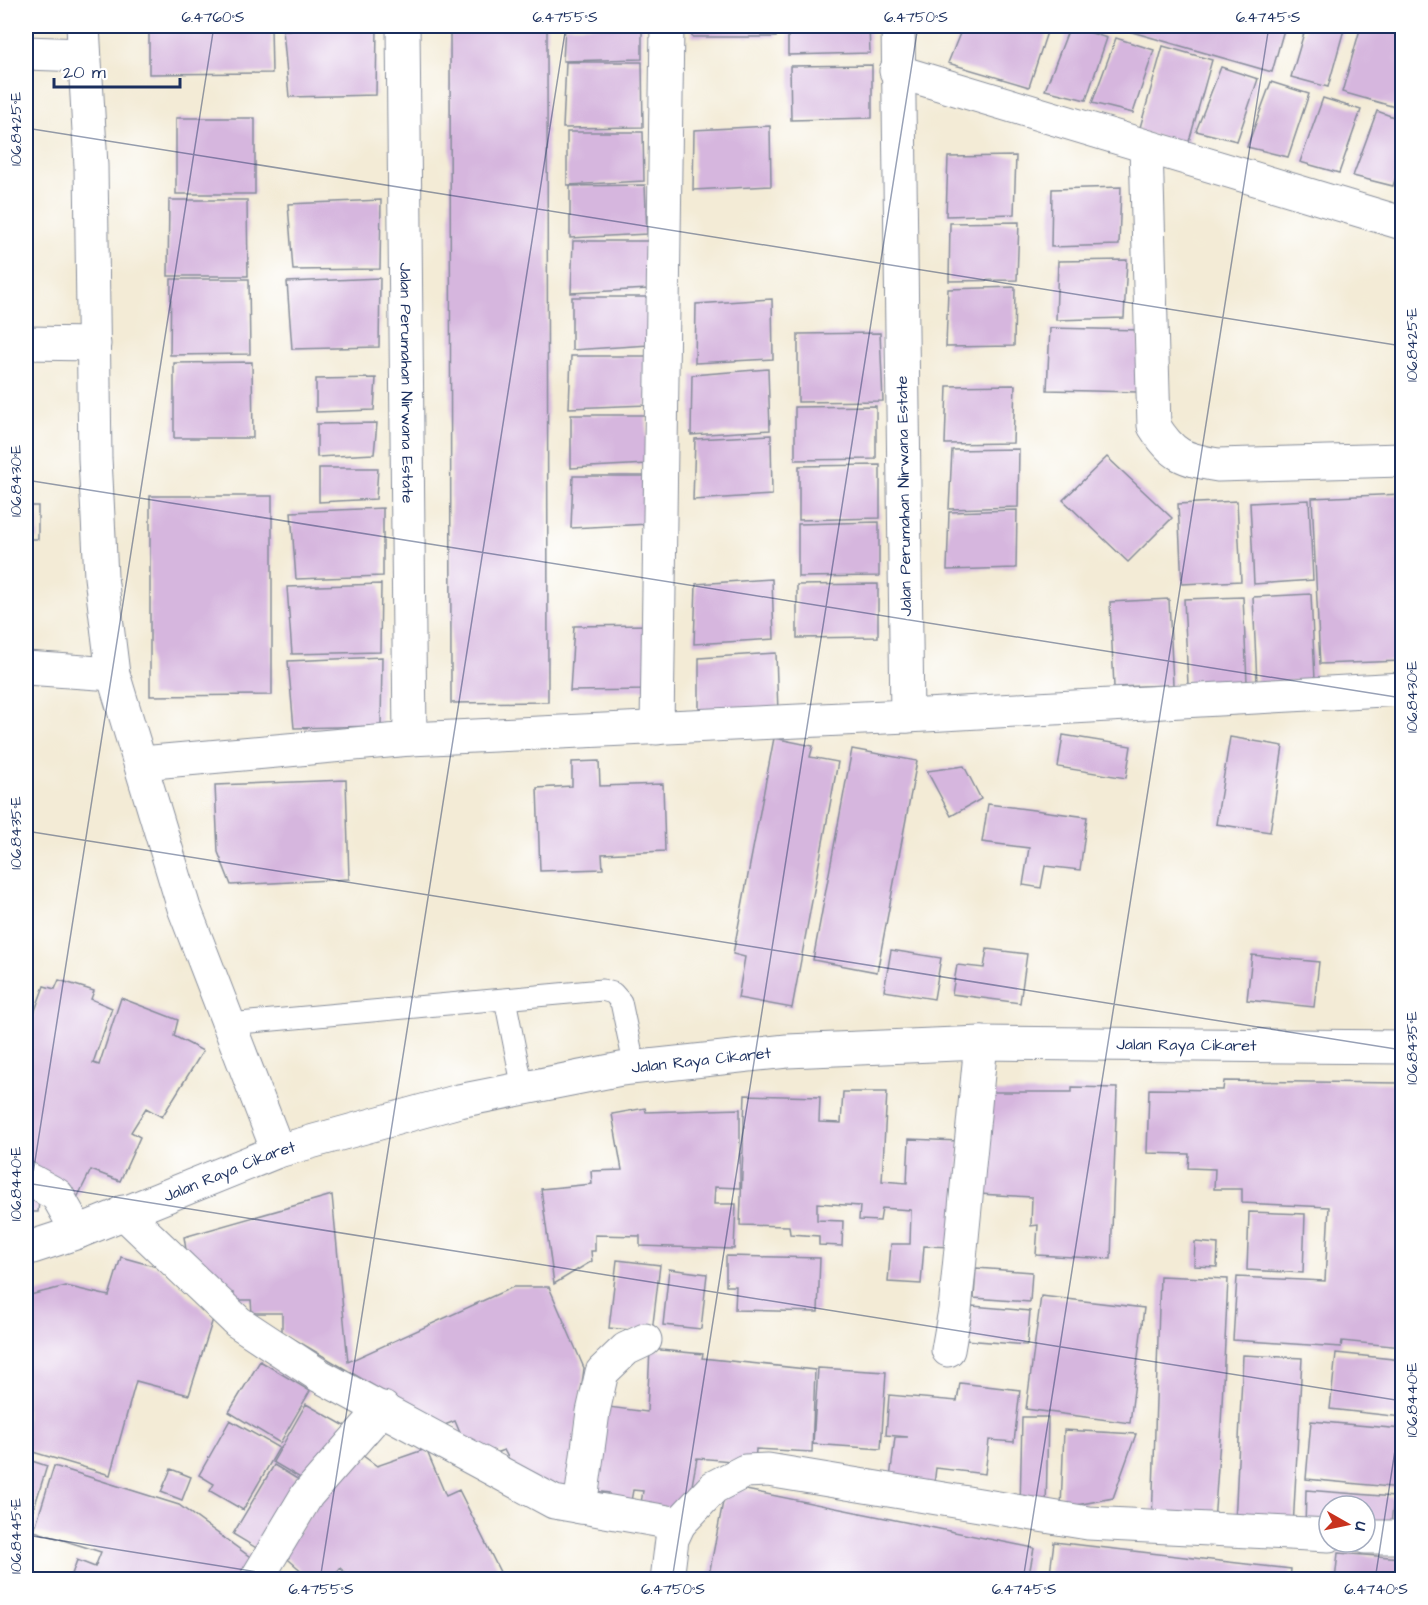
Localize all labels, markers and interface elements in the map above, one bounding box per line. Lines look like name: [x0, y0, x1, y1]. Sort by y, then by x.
text: 6.4760°S: [182, 7, 245, 28]
text: 6.4755°S: [532, 7, 598, 28]
text: 6.4750°S: [884, 7, 948, 28]
text: 6.4745°S: [1236, 7, 1301, 28]
scale bar: [54, 51, 180, 89]
text: 20 m: [63, 60, 106, 85]
text: 106.8425°E: [6, 92, 27, 166]
street label: Jalan Perumahan Nirwana Estate: [394, 263, 419, 504]
text: 106.8425°E: [1402, 308, 1423, 382]
street label: Jalan Perumahan Nirwana Estate: [891, 375, 917, 617]
text: 106.8430°E: [6, 445, 27, 517]
text: 106.8430°E: [1402, 661, 1423, 733]
text: 106.8435°E: [6, 796, 27, 870]
text: 106.8435°E: [1402, 1011, 1423, 1085]
street label: Jalan Raya Cikaret: [1116, 1033, 1257, 1057]
street label: Jalan Raya Cikaret: [630, 1042, 773, 1079]
street label: Jalan Raya Cikaret: [160, 1136, 298, 1207]
text: 106.8440°E: [6, 1147, 27, 1221]
text: 106.8440°E: [1402, 1363, 1423, 1437]
north arrow: [1317, 1494, 1377, 1554]
text: 106.8445°E: [6, 1498, 27, 1574]
text: U: [1349, 1520, 1372, 1532]
text: 6.4755°S: [288, 1579, 354, 1600]
text: 6.4750°S: [641, 1579, 705, 1600]
text: 6.4745°S: [992, 1579, 1057, 1600]
text: 6.4740°S: [1344, 1579, 1408, 1600]

